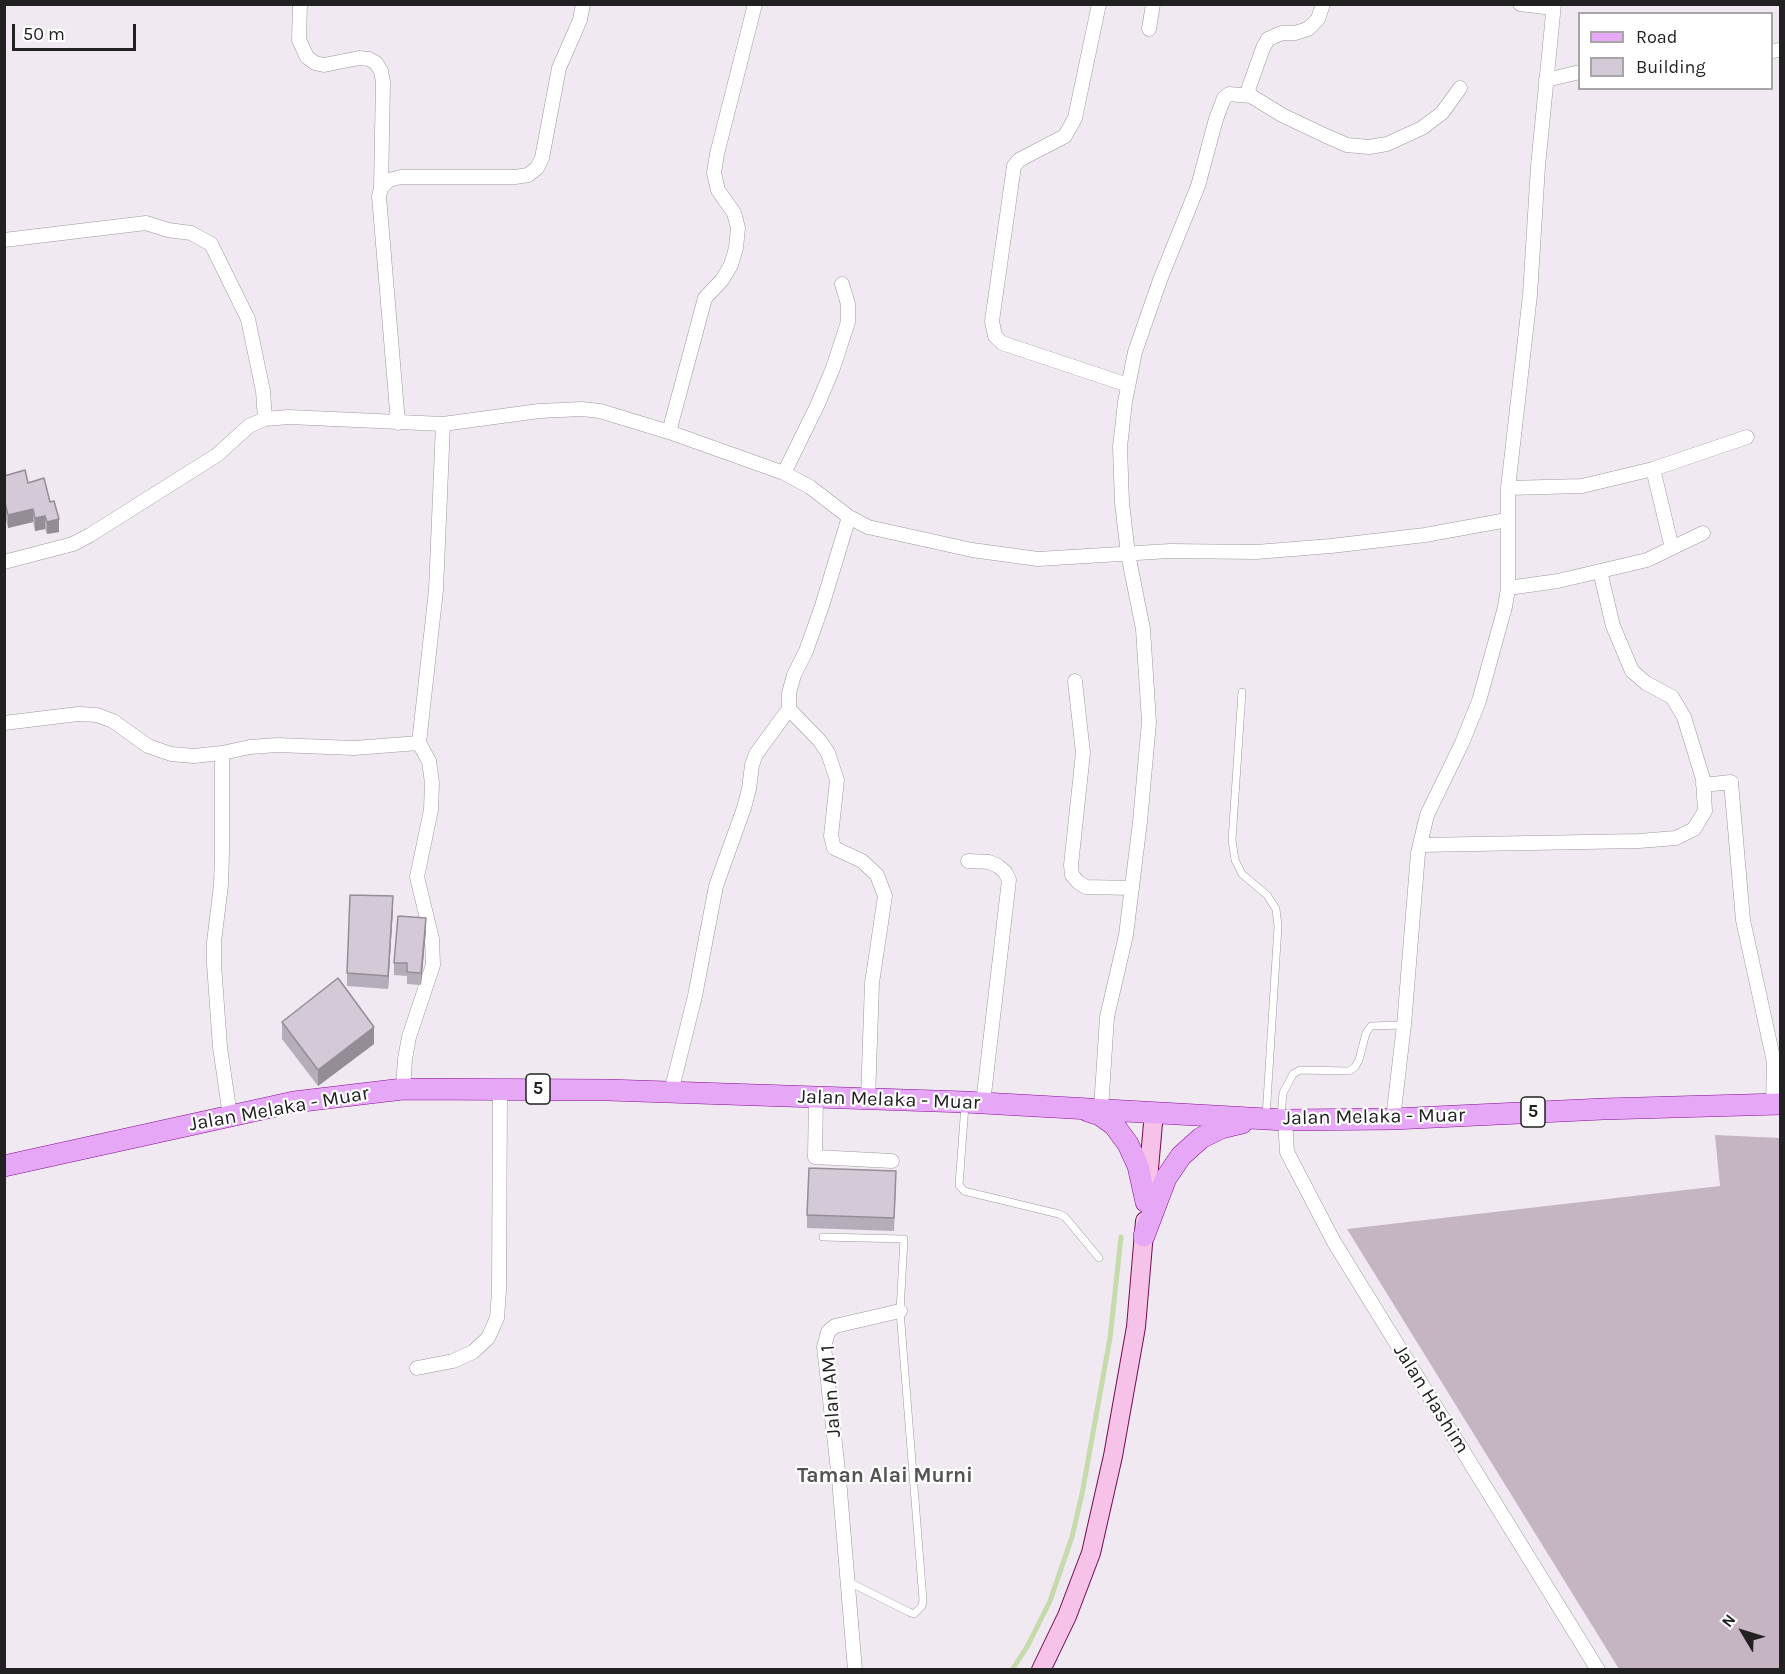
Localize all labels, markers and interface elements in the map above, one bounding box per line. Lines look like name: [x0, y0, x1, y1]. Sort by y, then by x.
scale bar: [15, 12, 140, 50]
legend: [1578, 12, 1773, 90]
text: 50 m: [23, 23, 65, 45]
text: Road: [1636, 26, 1677, 48]
text: Building: [1636, 56, 1706, 78]
road number: 5: [526, 1074, 550, 1104]
street label: Jalan Melaka - Muar: [187, 1081, 371, 1137]
street label: Jalan Melaka - Muar: [797, 1085, 981, 1115]
road number: 5: [1521, 1097, 1545, 1127]
street label: Jalan Melaka - Muar: [1283, 1103, 1465, 1131]
street label: Jalan Hashim: [1388, 1340, 1474, 1458]
street label: Jalan AM 1: [816, 1344, 846, 1438]
district label: Taman Alai Murni: [797, 1463, 973, 1489]
north arrow: [1713, 1602, 1773, 1662]
text: N: [1717, 1610, 1739, 1631]

